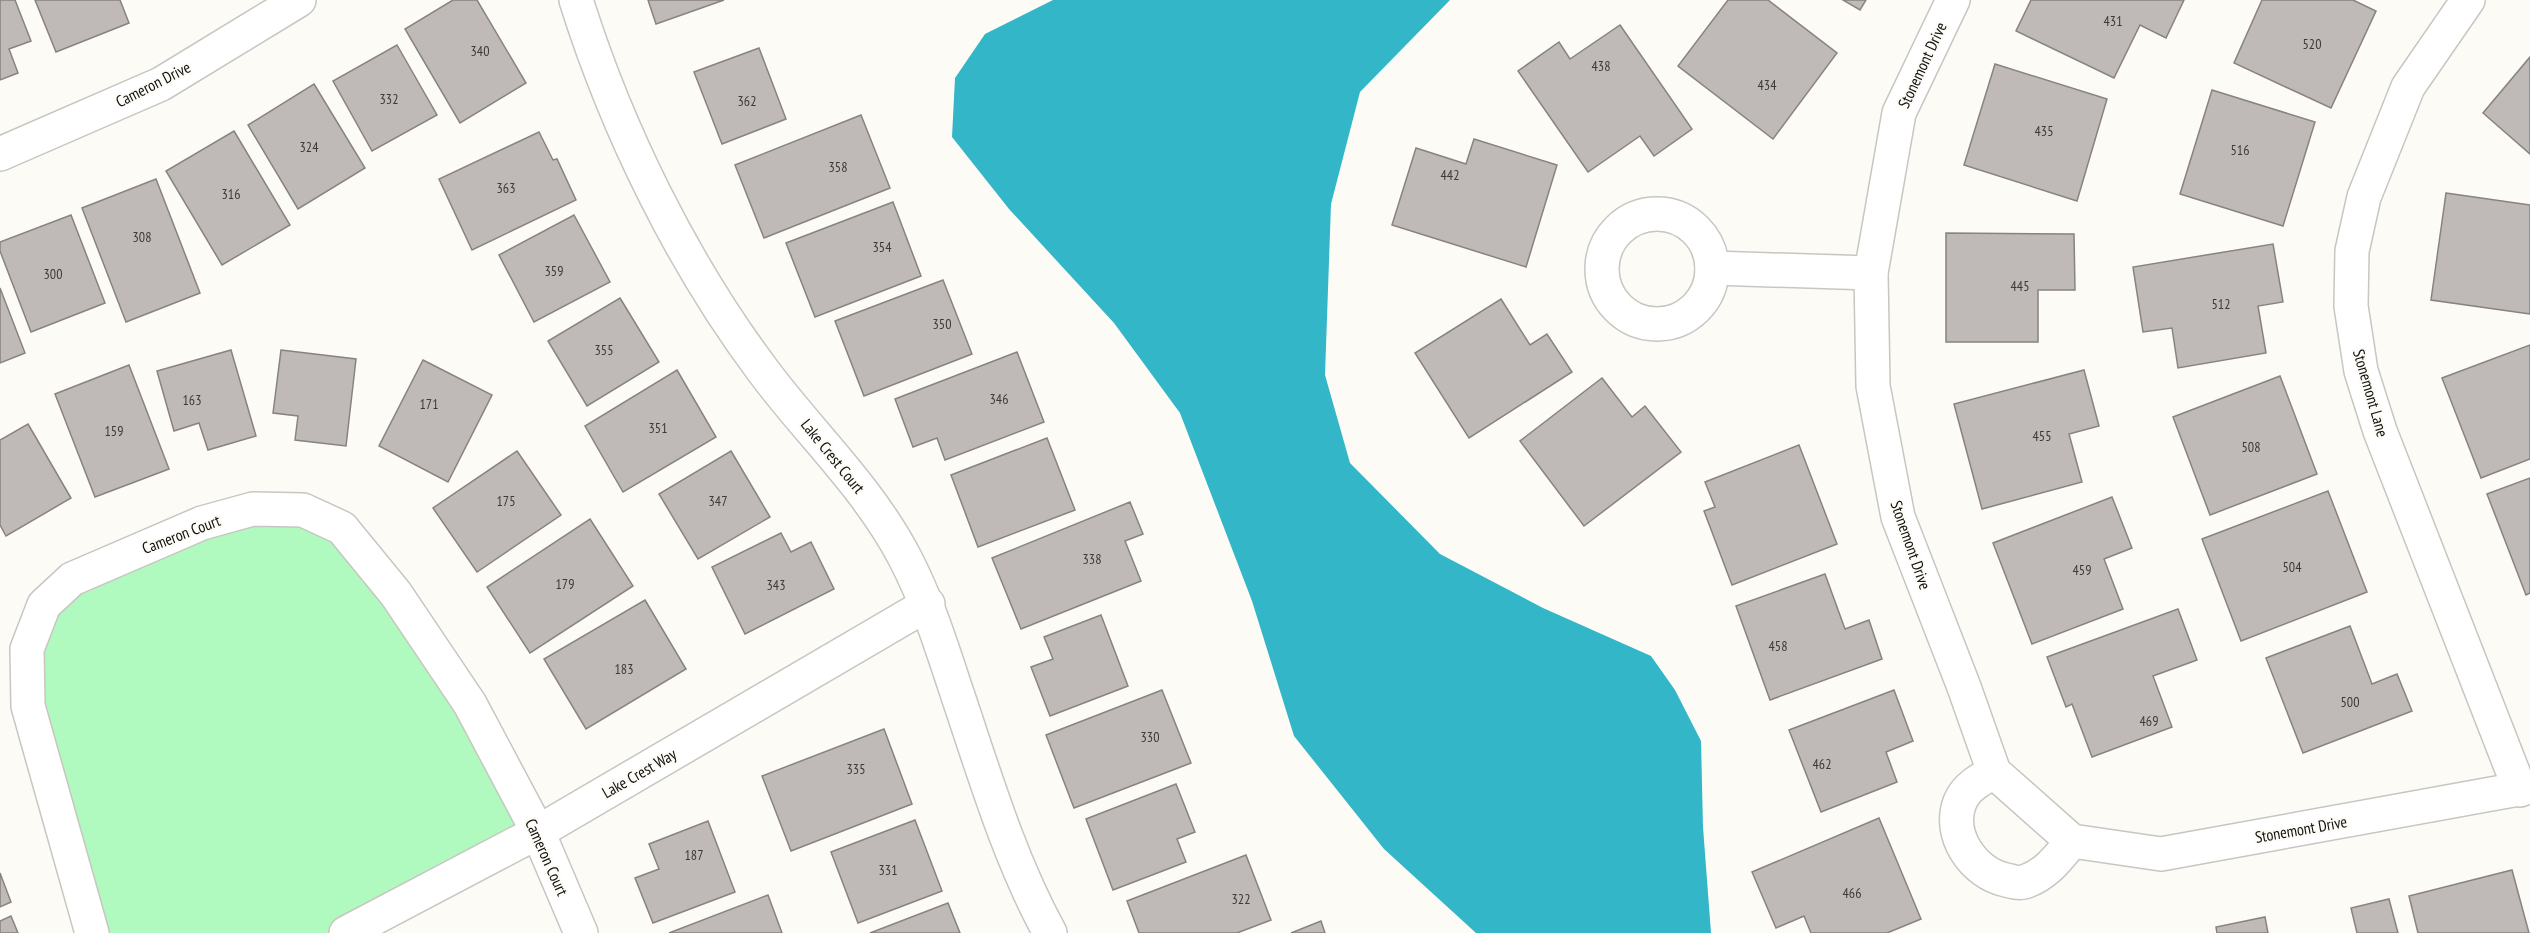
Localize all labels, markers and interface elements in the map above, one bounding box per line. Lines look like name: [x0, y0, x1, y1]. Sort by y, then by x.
house number: 431: [2104, 12, 2122, 30]
street label: Stonemont Drive: [1893, 19, 1951, 111]
house number: 520: [2303, 35, 2321, 53]
house number: 340: [471, 42, 489, 60]
street label: Cameron Drive: [112, 57, 194, 111]
house number: 438: [1592, 57, 1610, 75]
house number: 434: [1758, 76, 1777, 94]
house number: 332: [380, 90, 398, 108]
house number: 362: [738, 92, 756, 110]
house number: 435: [2035, 122, 2053, 140]
house number: 324: [300, 138, 319, 156]
house number: 516: [2231, 141, 2249, 159]
house number: 358: [829, 158, 847, 176]
house number: 442: [1441, 166, 1459, 184]
house number: 363: [497, 179, 515, 197]
house number: 316: [222, 185, 240, 203]
house number: 308: [133, 228, 151, 246]
house number: 354: [873, 238, 892, 256]
house number: 359: [545, 262, 563, 280]
house number: 300: [44, 265, 62, 283]
house number: 445: [2011, 277, 2029, 295]
house number: 512: [2212, 295, 2230, 313]
house number: 350: [933, 315, 951, 333]
house number: 355: [595, 341, 613, 359]
street label: Stonemont Lane: [2349, 347, 2393, 439]
house number: 346: [990, 390, 1008, 408]
house number: 163: [183, 391, 201, 409]
house number: 171: [420, 395, 438, 413]
street label: Lake Crest Court: [797, 415, 869, 498]
house number: 351: [649, 419, 667, 437]
house number: 159: [105, 422, 123, 440]
house number: 455: [2033, 427, 2051, 445]
house number: 508: [2242, 438, 2260, 456]
house number: 175: [497, 492, 515, 510]
house number: 347: [709, 492, 727, 510]
street label: Stonemont Drive: [1886, 498, 1936, 592]
street label: Cameron Court: [139, 510, 223, 558]
house number: 338: [1083, 550, 1101, 568]
house number: 504: [2283, 558, 2302, 576]
house number: 459: [2073, 561, 2091, 579]
house number: 179: [556, 575, 574, 593]
house number: 343: [767, 576, 785, 594]
house number: 458: [1769, 637, 1787, 655]
house number: 183: [615, 660, 633, 678]
house number: 500: [2341, 693, 2359, 711]
house number: 469: [2140, 712, 2158, 730]
house number: 330: [1141, 728, 1159, 746]
street label: Lake Crest Way: [598, 744, 680, 802]
house number: 462: [1813, 755, 1831, 773]
house number: 335: [847, 760, 865, 778]
street label: Stonemont Drive: [2254, 811, 2348, 847]
street label: Cameron Court: [521, 815, 573, 899]
house number: 187: [685, 846, 703, 864]
house number: 331: [879, 861, 897, 879]
house number: 466: [1843, 884, 1861, 902]
house number: 322: [1232, 890, 1250, 908]

